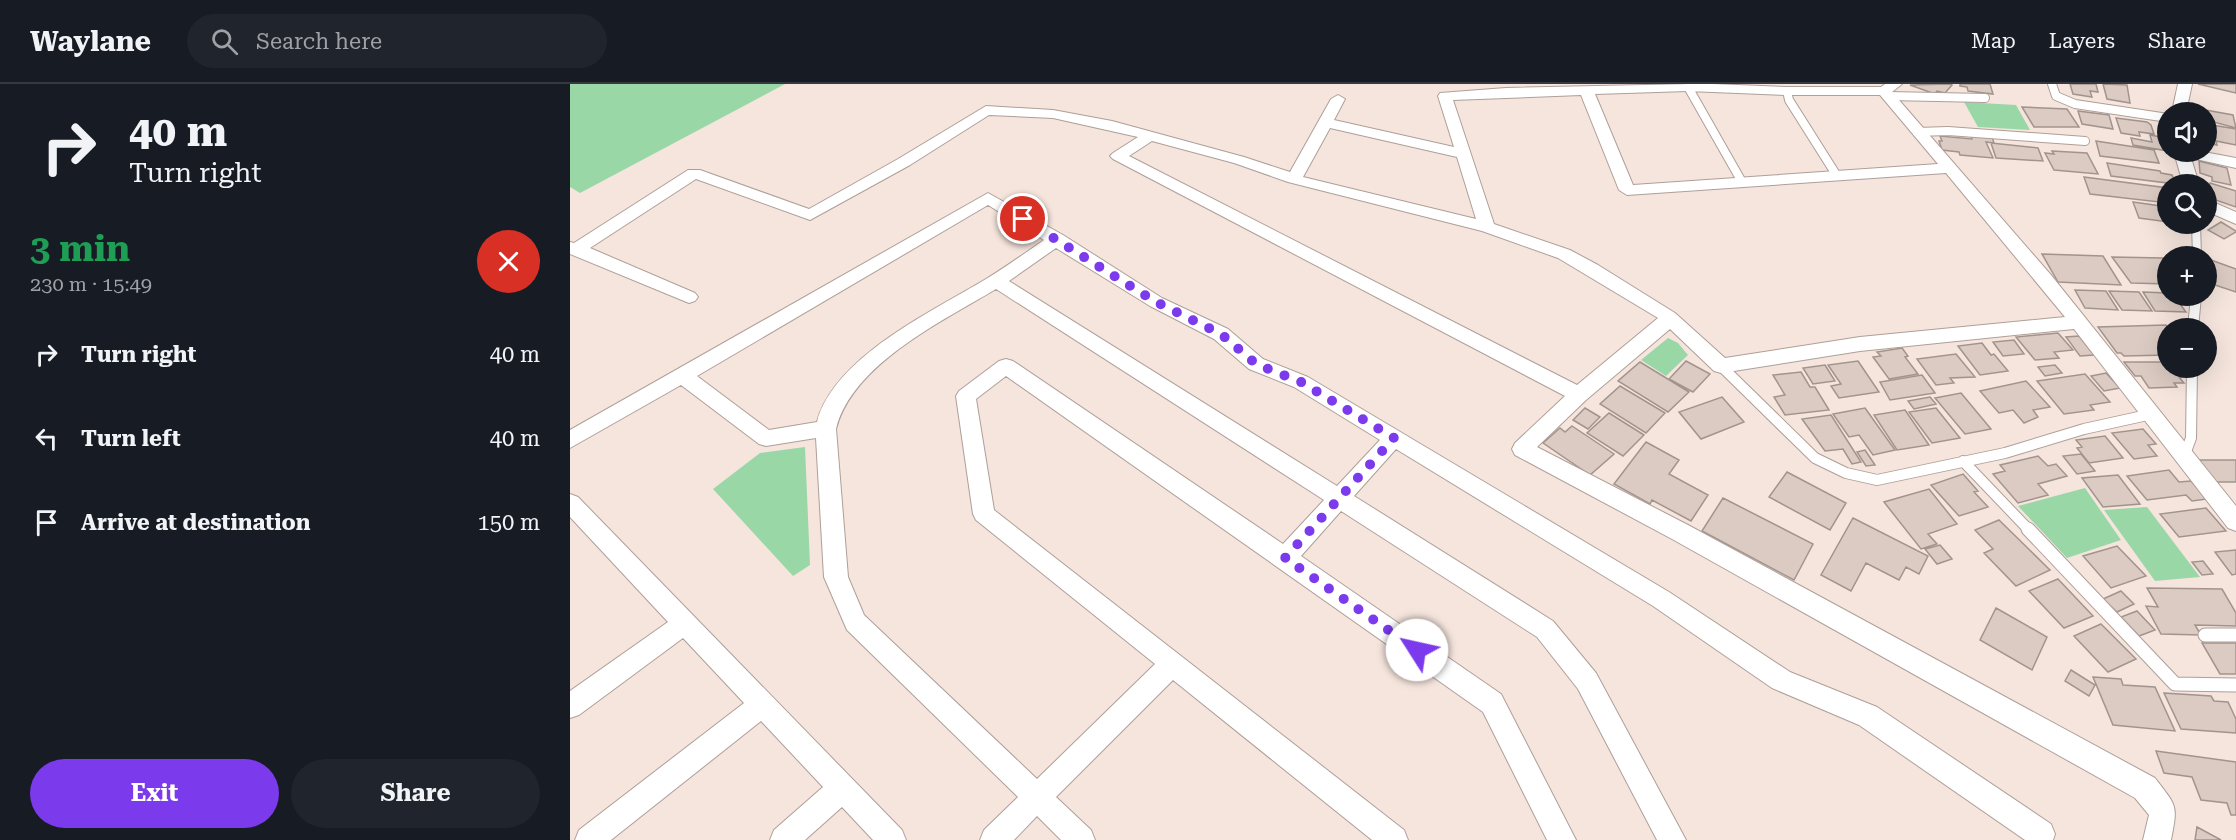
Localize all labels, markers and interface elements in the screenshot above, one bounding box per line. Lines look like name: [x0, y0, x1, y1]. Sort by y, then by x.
search box: [187, 14, 607, 68]
text: Waylane: [30, 25, 151, 58]
icon: search: [208, 25, 241, 58]
text: Search here: [256, 29, 382, 54]
text: Map: [1971, 29, 2016, 53]
text: Layers: [2049, 29, 2115, 53]
text: Share: [2148, 29, 2206, 53]
map controls: [2157, 102, 2217, 378]
button: sound: [2157, 102, 2217, 162]
text: 40 m: [129, 107, 227, 156]
icon: right: [30, 108, 108, 186]
text: Turn right: [129, 157, 262, 189]
button: search: [2157, 174, 2217, 234]
pin: [997, 193, 1048, 244]
icon: arrive: [1006, 202, 1039, 235]
text: 3 min: [30, 228, 130, 270]
button: close: [477, 230, 540, 293]
button: +: [2157, 246, 2217, 306]
text: 230 m · 15:49: [30, 272, 152, 296]
button: −: [2157, 318, 2217, 378]
icon: right: [30, 338, 63, 371]
text: Turn right: [81, 342, 196, 367]
text: 40 m: [490, 342, 540, 367]
icon: left: [30, 422, 63, 455]
text: Turn left: [81, 426, 181, 451]
text: 40 m: [490, 426, 540, 451]
icon: arrive: [30, 506, 63, 539]
text: Arrive at destination: [81, 510, 310, 535]
text: 150 m: [477, 510, 540, 535]
position arrow: [1385, 618, 1449, 682]
button: Exit: [30, 759, 279, 828]
button: Share: [291, 759, 540, 828]

